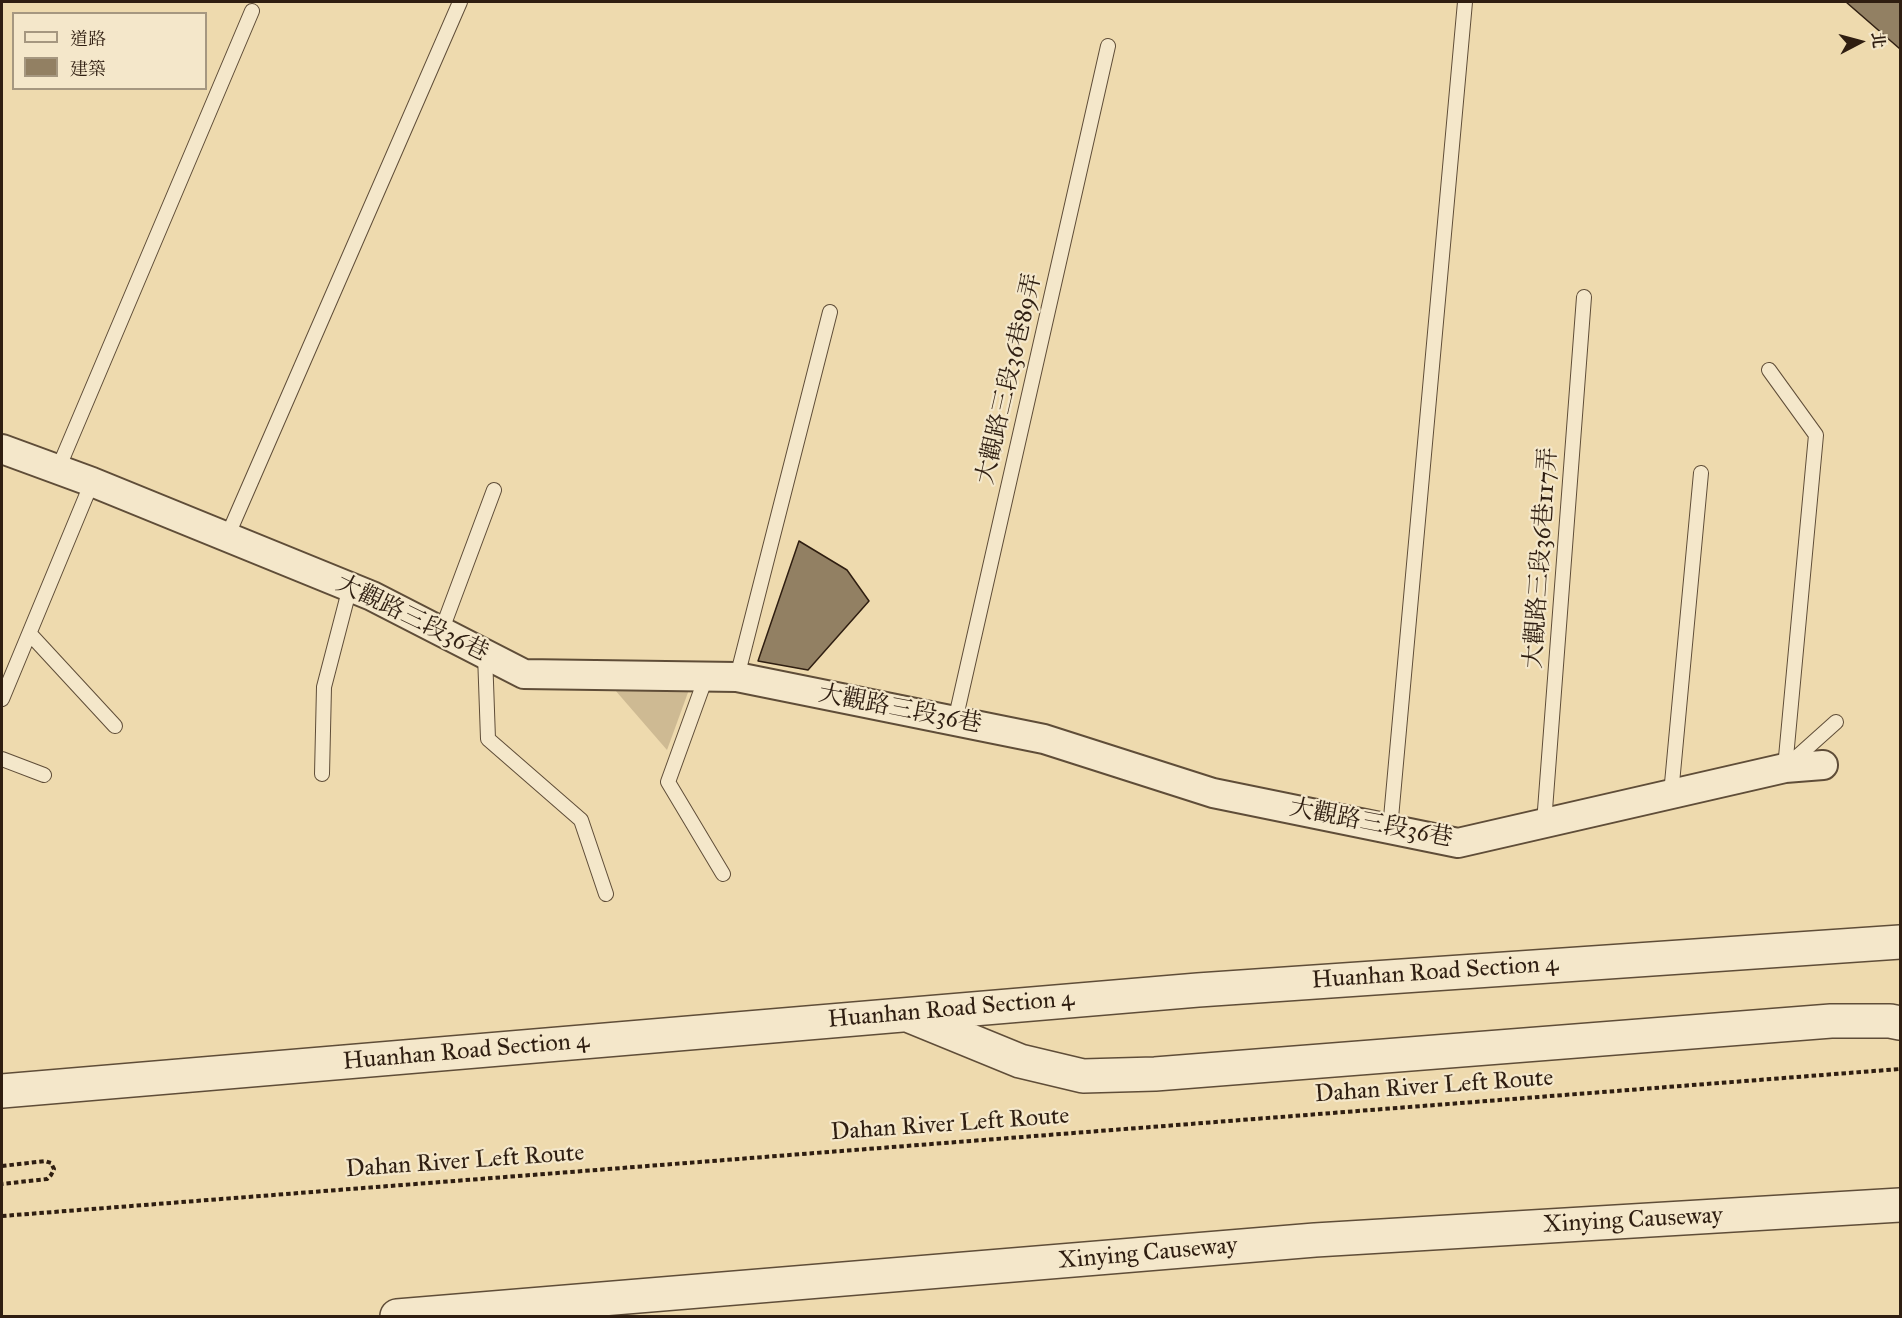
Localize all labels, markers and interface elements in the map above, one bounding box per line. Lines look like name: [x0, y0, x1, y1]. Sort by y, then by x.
legend: [12, 12, 207, 90]
north arrow: [1830, 12, 1890, 72]
text: 道路: [70, 28, 106, 50]
text: 北: [1868, 31, 1889, 49]
text: 建築: [70, 58, 106, 80]
street label: 大觀路三段36巷89弄: [972, 271, 1048, 487]
street label: 大觀路三段36巷117弄: [1520, 446, 1564, 670]
street label: 大觀路三段36巷: [331, 570, 493, 668]
street label: 大觀路三段36巷: [816, 680, 984, 740]
street label: 大觀路三段36巷: [1287, 794, 1455, 854]
street label: Huanhan Road Section 4: [1311, 950, 1559, 996]
street label: Huanhan Road Section 4: [827, 985, 1075, 1035]
street label: Huanhan Road Section 4: [342, 1027, 590, 1077]
street label: Dahan River Left Route: [1314, 1064, 1554, 1110]
street label: Dahan River Left Route: [830, 1102, 1070, 1148]
street label: Dahan River Left Route: [345, 1139, 585, 1185]
street label: Xinying Causeway: [1543, 1202, 1723, 1240]
street label: Xinying Causeway: [1057, 1232, 1239, 1276]

